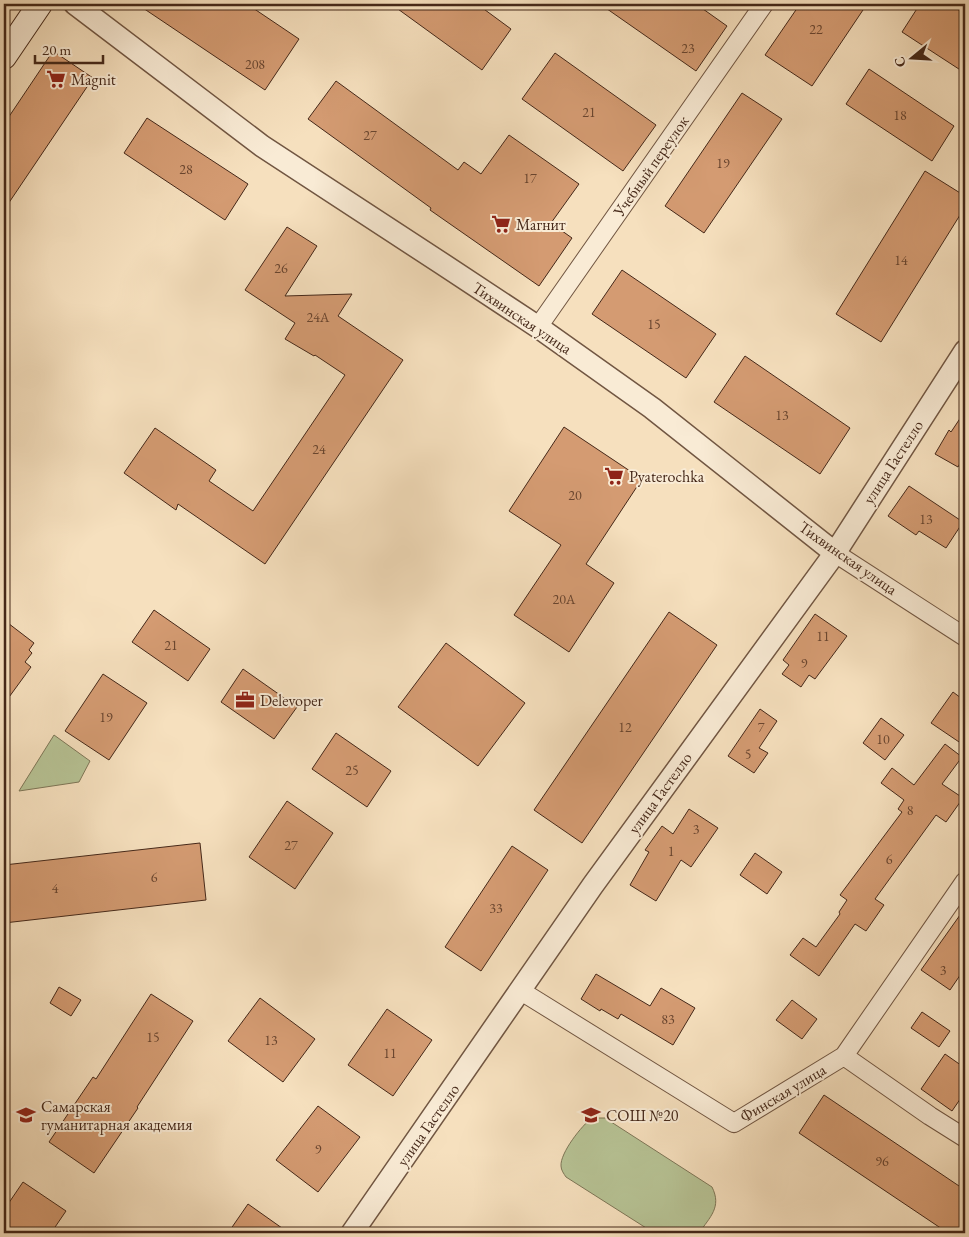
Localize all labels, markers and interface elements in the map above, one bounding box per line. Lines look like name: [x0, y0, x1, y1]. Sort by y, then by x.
house number: 22: [809, 20, 823, 38]
scale bar: [35, 32, 102, 64]
north arrow: [886, 32, 936, 82]
house number: 23: [681, 39, 695, 57]
text: 20 m: [42, 40, 71, 59]
text: С: [890, 54, 910, 70]
house number: 208: [245, 55, 265, 73]
supermarket icon: Magnit: [45, 68, 67, 90]
place label: Magnit: [71, 69, 116, 90]
house number: 21: [582, 103, 596, 121]
house number: 18: [893, 106, 907, 124]
street label: Учебный переулок: [608, 111, 694, 221]
house number: 27: [363, 126, 377, 144]
house number: 19: [716, 154, 730, 172]
house number: 28: [179, 160, 193, 178]
house number: 17: [523, 169, 537, 187]
supermarket icon: Магнит: [490, 213, 512, 235]
place label: Магнит: [516, 214, 566, 235]
house number: 14: [894, 251, 908, 269]
house number: 26: [274, 259, 288, 277]
street label: Тихвинская улица: [468, 277, 576, 359]
house number: 24А: [306, 308, 330, 326]
house number: 15: [647, 315, 661, 333]
house number: 13: [775, 406, 789, 424]
street label: улица Гастелло: [858, 416, 928, 508]
house number: 24: [312, 440, 326, 458]
supermarket icon: Pyaterochka: [603, 465, 625, 487]
place label: Pyaterochka: [629, 466, 705, 487]
house number: 20: [568, 486, 582, 504]
house number: 13: [919, 510, 933, 528]
street label: Тихвинская улица: [795, 516, 902, 600]
house number: 20А: [552, 590, 576, 608]
house number: 11: [816, 627, 830, 645]
house number: 21: [164, 636, 178, 654]
house number: 9: [801, 654, 808, 672]
office icon: Delevoper: [234, 689, 256, 711]
place label: Delevoper: [260, 690, 323, 711]
house number: 19: [99, 708, 113, 726]
house number: 12: [618, 718, 632, 736]
house number: 7: [758, 718, 765, 736]
house number: 10: [876, 730, 890, 748]
house number: 5: [745, 745, 751, 763]
street label: улица Гастелло: [623, 748, 697, 838]
house number: 25: [345, 761, 359, 779]
house number: 8: [907, 801, 914, 819]
house number: 3: [693, 820, 700, 838]
house number: 27: [284, 836, 298, 854]
house number: 1: [668, 842, 674, 860]
house number: 6: [886, 850, 893, 868]
house number: 6: [151, 868, 158, 886]
house number: 4: [52, 879, 59, 897]
house number: 33: [489, 899, 503, 917]
house number: 3: [940, 961, 947, 979]
house number: 83: [661, 1010, 675, 1028]
house number: 15: [146, 1028, 160, 1046]
house number: 13: [264, 1031, 278, 1049]
house number: 11: [383, 1044, 397, 1062]
street label: Финская улица: [736, 1059, 830, 1127]
street label: улица Гастелло: [392, 1080, 464, 1170]
place label: Самарская гуманитарная академия: [41, 1096, 192, 1135]
school or university icon: Самарская гуманитарная академия: [15, 1104, 37, 1126]
school or university icon: СОШ №20: [580, 1104, 602, 1126]
place label: СОШ №20: [606, 1105, 679, 1126]
house number: 9: [315, 1140, 322, 1158]
house number: 96: [875, 1152, 889, 1170]

